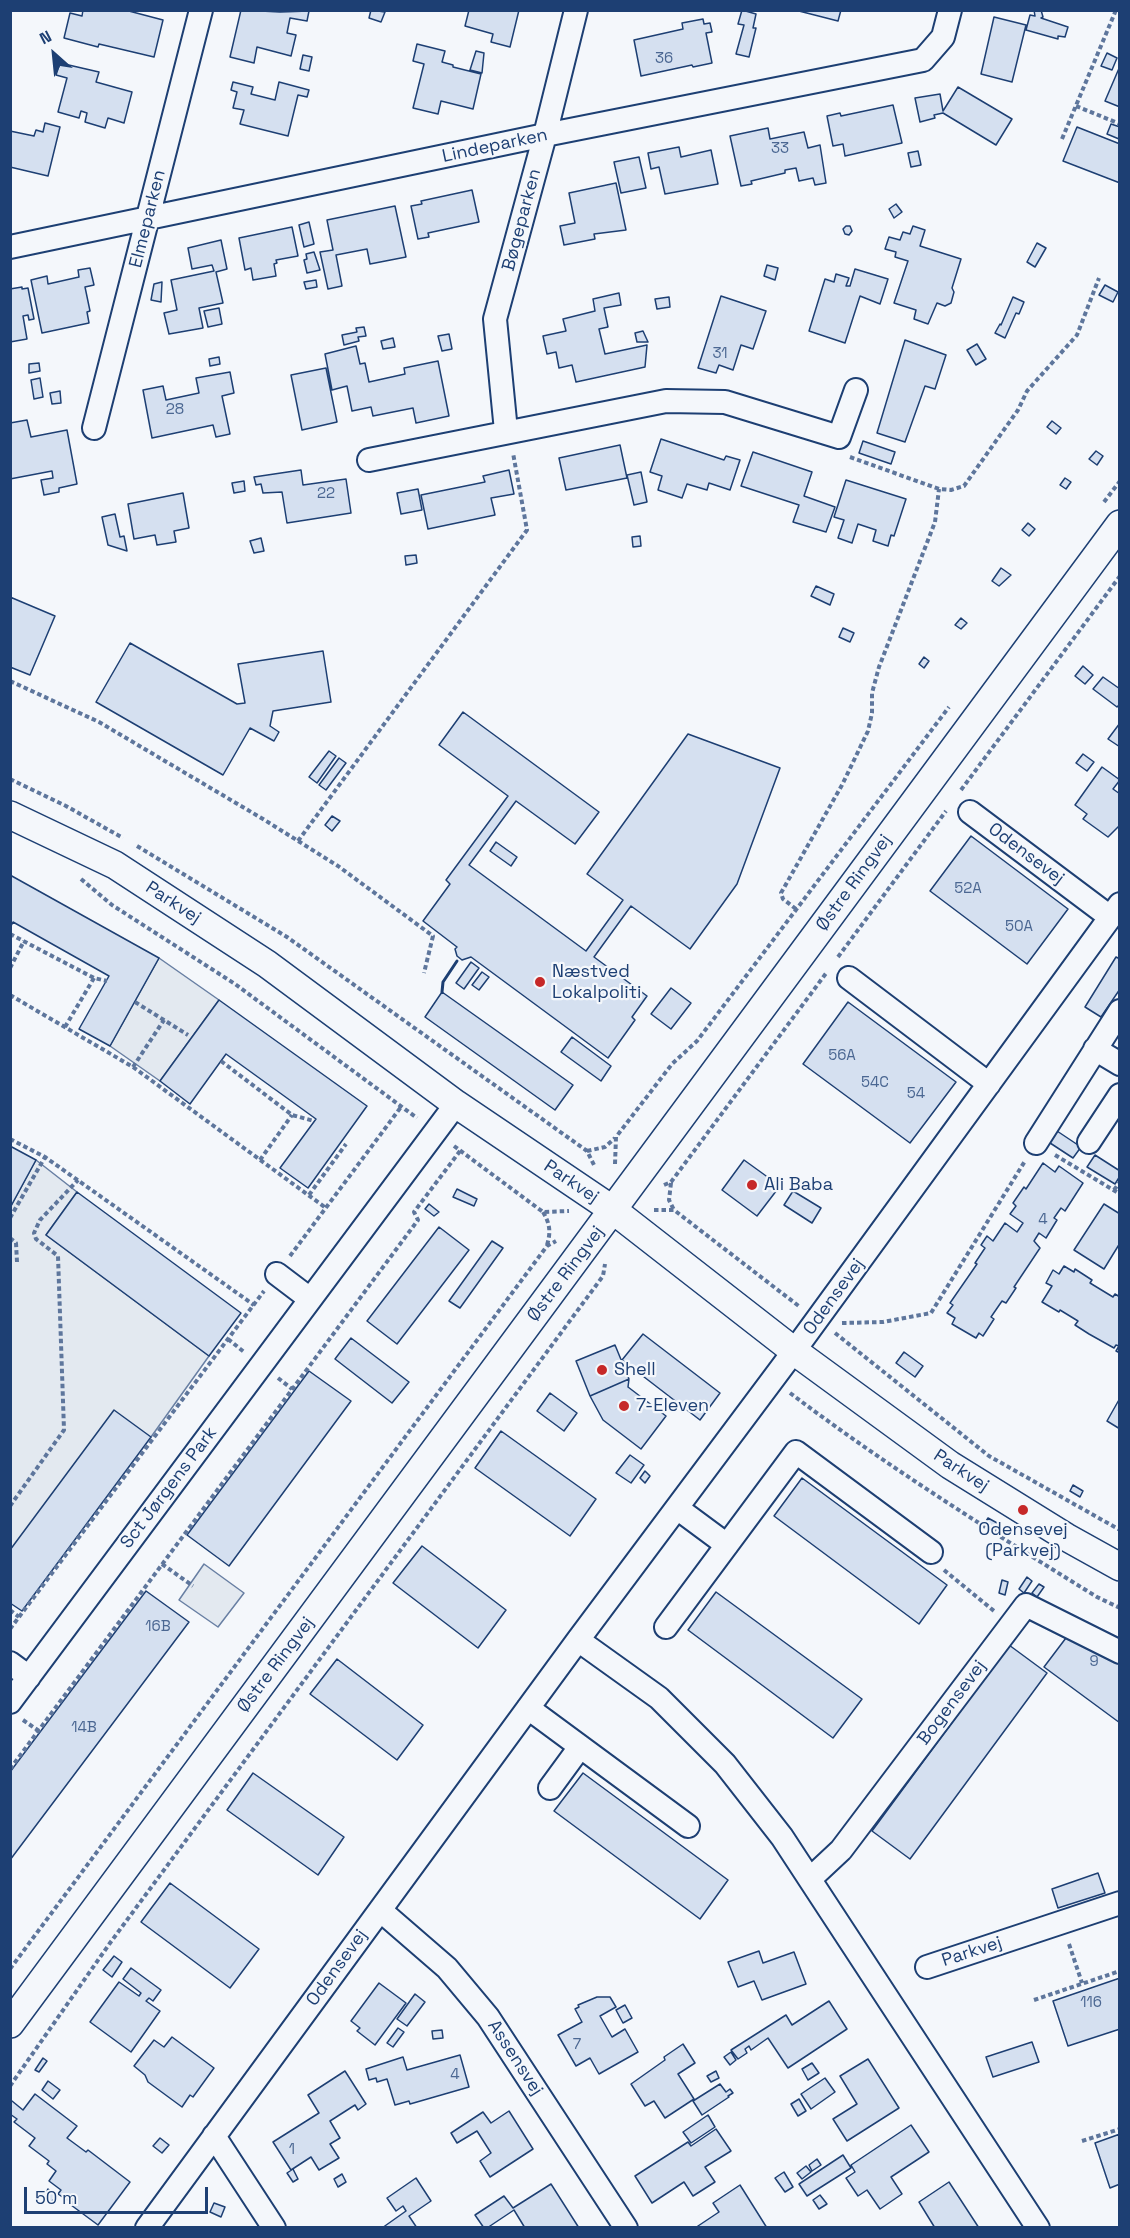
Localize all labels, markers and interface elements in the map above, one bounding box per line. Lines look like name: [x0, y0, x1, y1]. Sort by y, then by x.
north arrow: [24, 24, 84, 84]
text: N: [36, 26, 55, 49]
house number: 36: [655, 50, 673, 68]
street label: Lindeparken: [440, 124, 550, 168]
house number: 33: [771, 140, 789, 158]
street label: Bøgeparken: [498, 167, 546, 273]
street label: Elmeparken: [125, 168, 171, 270]
house number: 31: [712, 345, 728, 363]
house number: 28: [166, 401, 184, 419]
house number: 22: [317, 485, 335, 503]
street label: Odensevej: [984, 818, 1068, 890]
street label: Østre Ringvej: [812, 830, 896, 936]
street label: Parkvej: [141, 877, 205, 929]
house number: 52A: [954, 880, 982, 898]
house number: 50A: [1005, 918, 1033, 936]
place label: Næstved Lokalpoliti: [552, 961, 641, 1004]
marker: Næstved Lokalpoliti: [533, 975, 547, 989]
house number: 56A: [828, 1047, 856, 1065]
house number: 54C: [861, 1074, 889, 1092]
house number: 54: [907, 1085, 925, 1103]
street label: Parkvej: [539, 1156, 603, 1208]
place label: Ali Baba: [764, 1174, 833, 1196]
marker: Ali Baba: [745, 1178, 759, 1192]
house number: 4: [1038, 1211, 1048, 1229]
street label: Østre Ringvej: [523, 1222, 609, 1326]
street label: Odensevej: [799, 1254, 869, 1340]
place label: Shell: [614, 1359, 656, 1381]
marker: Shell: [595, 1363, 609, 1377]
place label: 7-Eleven: [636, 1395, 709, 1417]
marker: 7-Eleven: [617, 1399, 631, 1413]
street label: Sct Jørgens Park: [116, 1423, 222, 1553]
street label: Parkvej: [929, 1445, 993, 1497]
marker: Odensevej (Parkvej): [1016, 1503, 1030, 1517]
place label: Odensevej (Parkvej): [978, 1519, 1068, 1562]
street label: Østre Ringvej: [233, 1613, 319, 1717]
house number: 16B: [145, 1618, 171, 1636]
house number: 9: [1089, 1653, 1099, 1671]
street label: Bogensevej: [913, 1656, 991, 1750]
house number: 14B: [71, 1719, 97, 1737]
street label: Odensevej: [302, 1925, 372, 2011]
street label: Parkvej: [939, 1932, 1005, 1972]
house number: 116: [1080, 1994, 1102, 2012]
street label: Assensvej: [483, 2016, 547, 2100]
house number: 7: [573, 2036, 581, 2054]
house number: 4: [450, 2066, 460, 2084]
house number: 1: [289, 2141, 295, 2159]
scale bar: [27, 2175, 212, 2213]
text: 50 m: [35, 2186, 77, 2209]

